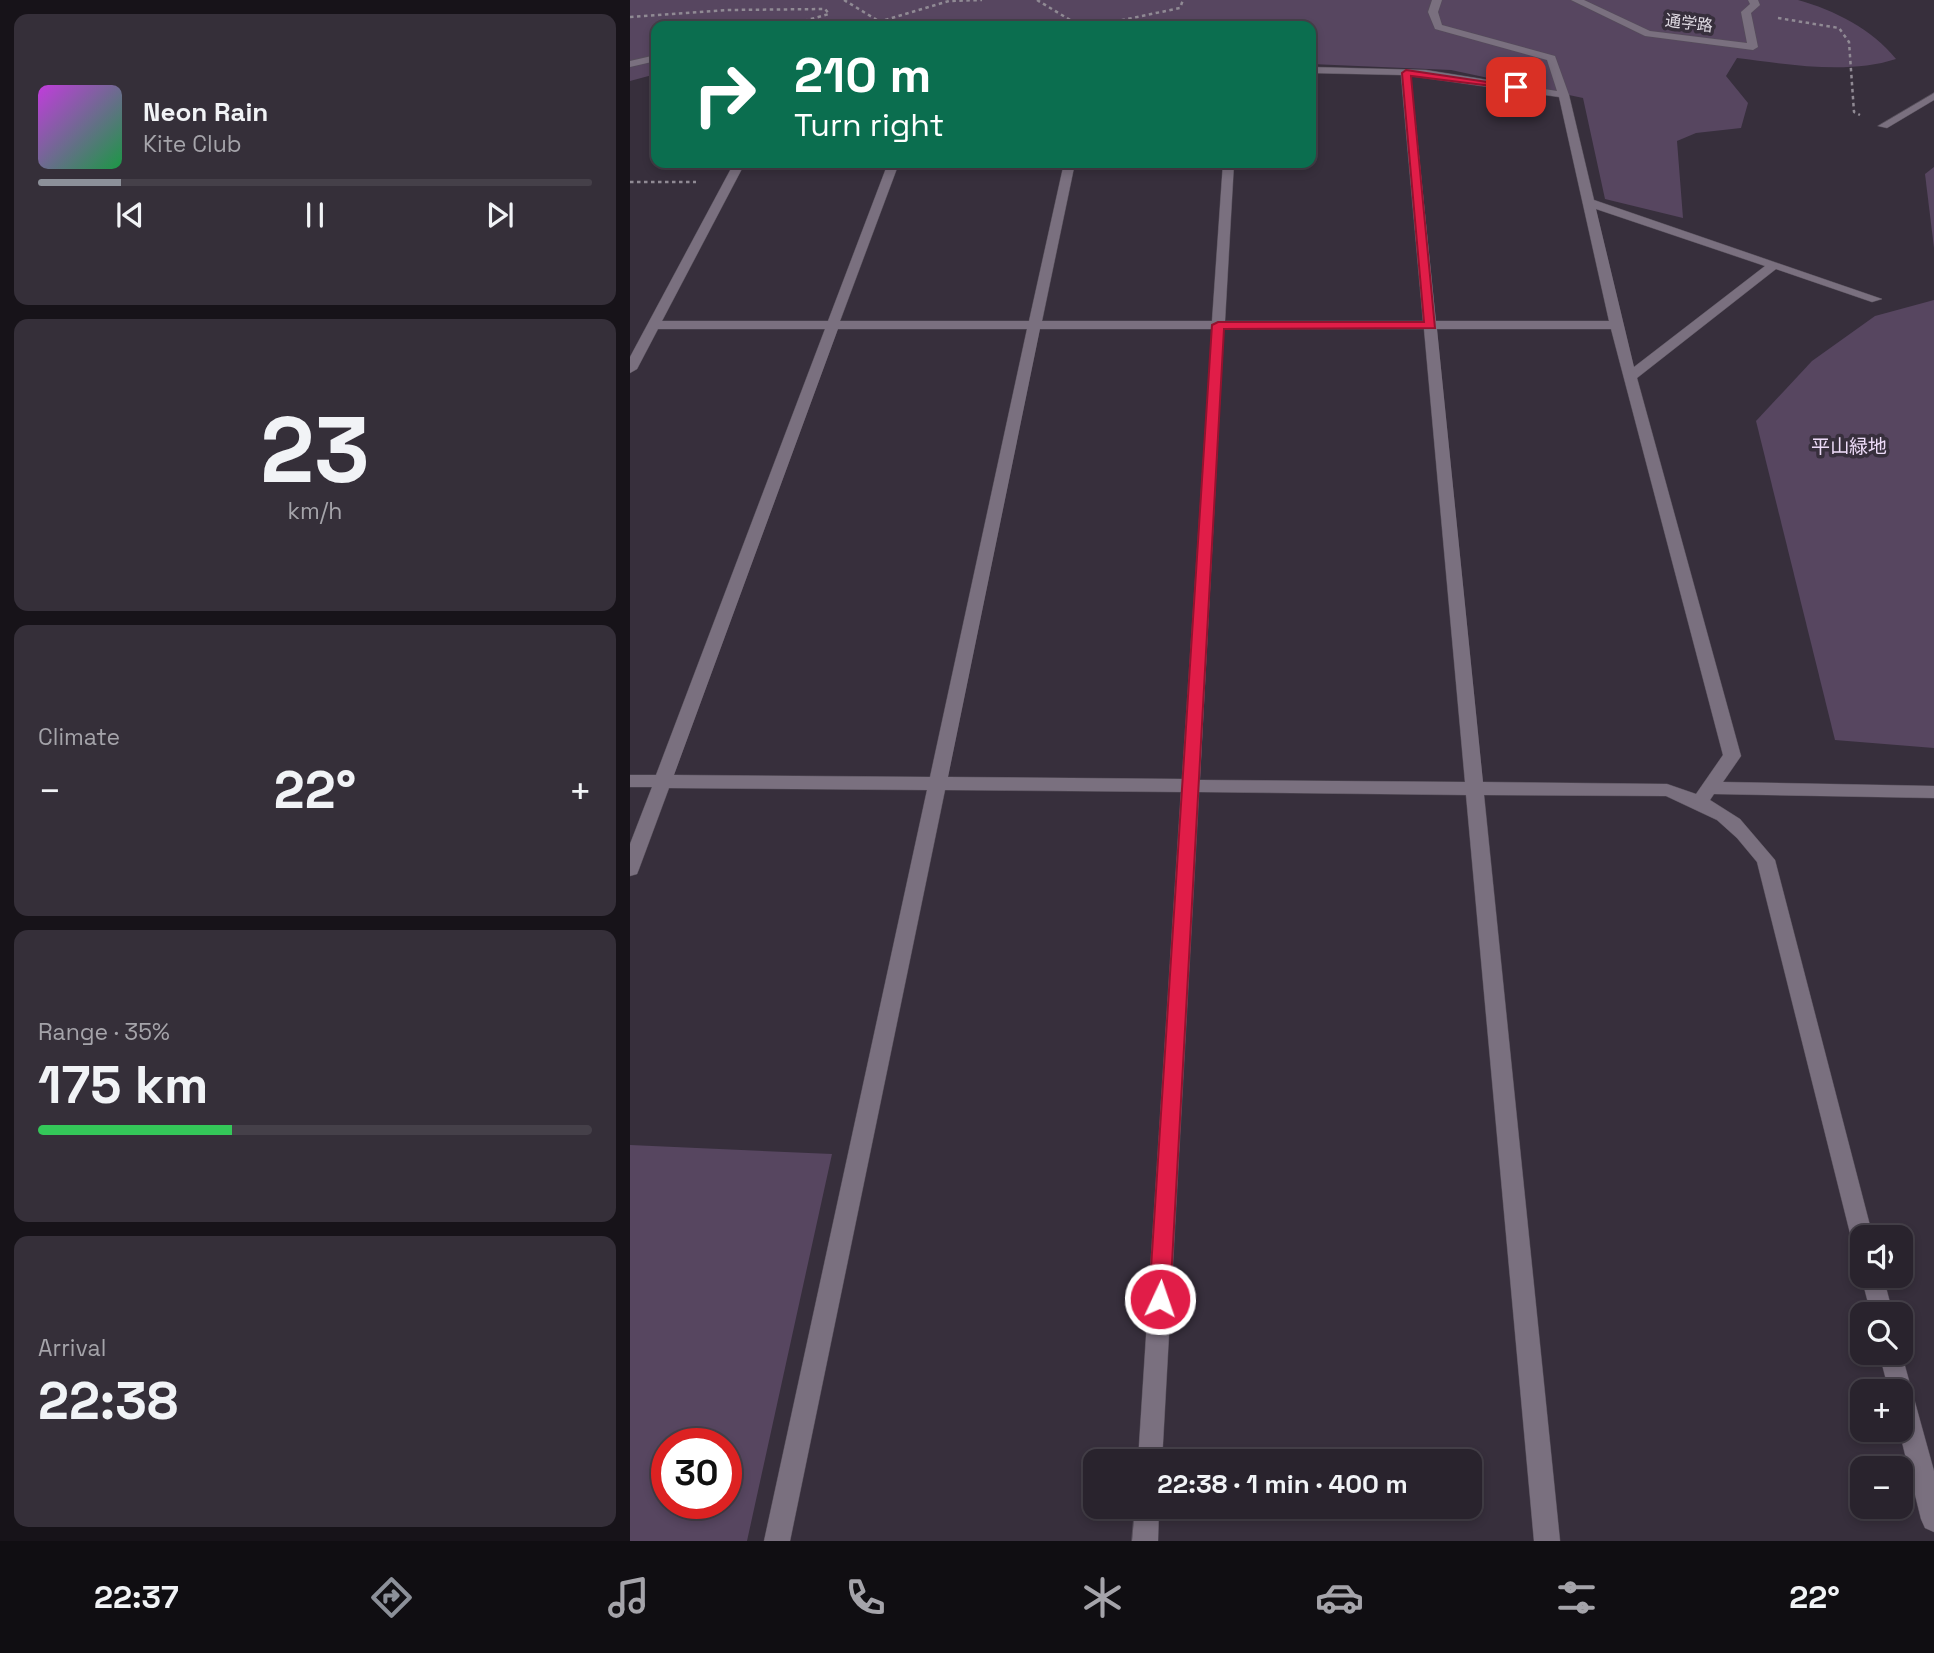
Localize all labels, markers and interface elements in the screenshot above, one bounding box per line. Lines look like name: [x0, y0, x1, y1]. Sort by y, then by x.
street label: 通学路: [1664, 10, 1714, 36]
text: 210 m: [794, 44, 931, 106]
icon: right: [679, 49, 770, 140]
pin: [1486, 57, 1546, 117]
icon: arrive: [1497, 68, 1535, 106]
text: Neon Rain: [143, 95, 268, 129]
text: Turn right: [794, 105, 944, 145]
text: Kite Club: [143, 129, 242, 159]
icon: previous: [111, 196, 149, 234]
icon: pause: [296, 196, 334, 234]
icon: next: [481, 196, 519, 234]
text: 23: [260, 392, 370, 509]
park label: 平山緑地: [1811, 434, 1887, 459]
text: km/h: [288, 496, 342, 526]
text: Climate: [38, 722, 120, 752]
text: 22°: [274, 757, 356, 823]
text: −: [38, 767, 62, 815]
text: +: [568, 767, 592, 815]
text: Range · 35%: [38, 1017, 170, 1047]
text: 175 km: [38, 1052, 208, 1118]
map controls: [1850, 1225, 1913, 1519]
button: sound: [1850, 1225, 1913, 1288]
position arrow: [1123, 1262, 1197, 1336]
button: search: [1850, 1302, 1913, 1365]
text: Arrival: [38, 1333, 106, 1363]
text: 22:38: [38, 1368, 178, 1434]
button: +: [1850, 1379, 1913, 1442]
speed limit sign: 30: [651, 1428, 742, 1519]
button: −: [1850, 1456, 1913, 1519]
text: 22:38 · 1 min · 400 m: [1157, 1467, 1408, 1501]
icon: directions: [367, 1573, 416, 1622]
icon: music: [604, 1573, 653, 1622]
icon: phone: [841, 1573, 890, 1622]
icon: climate: [1078, 1573, 1127, 1622]
icon: car: [1315, 1573, 1364, 1622]
icon: filters: [1552, 1573, 1601, 1622]
text: 22:37: [94, 1577, 179, 1617]
text: 22°: [1789, 1577, 1840, 1617]

